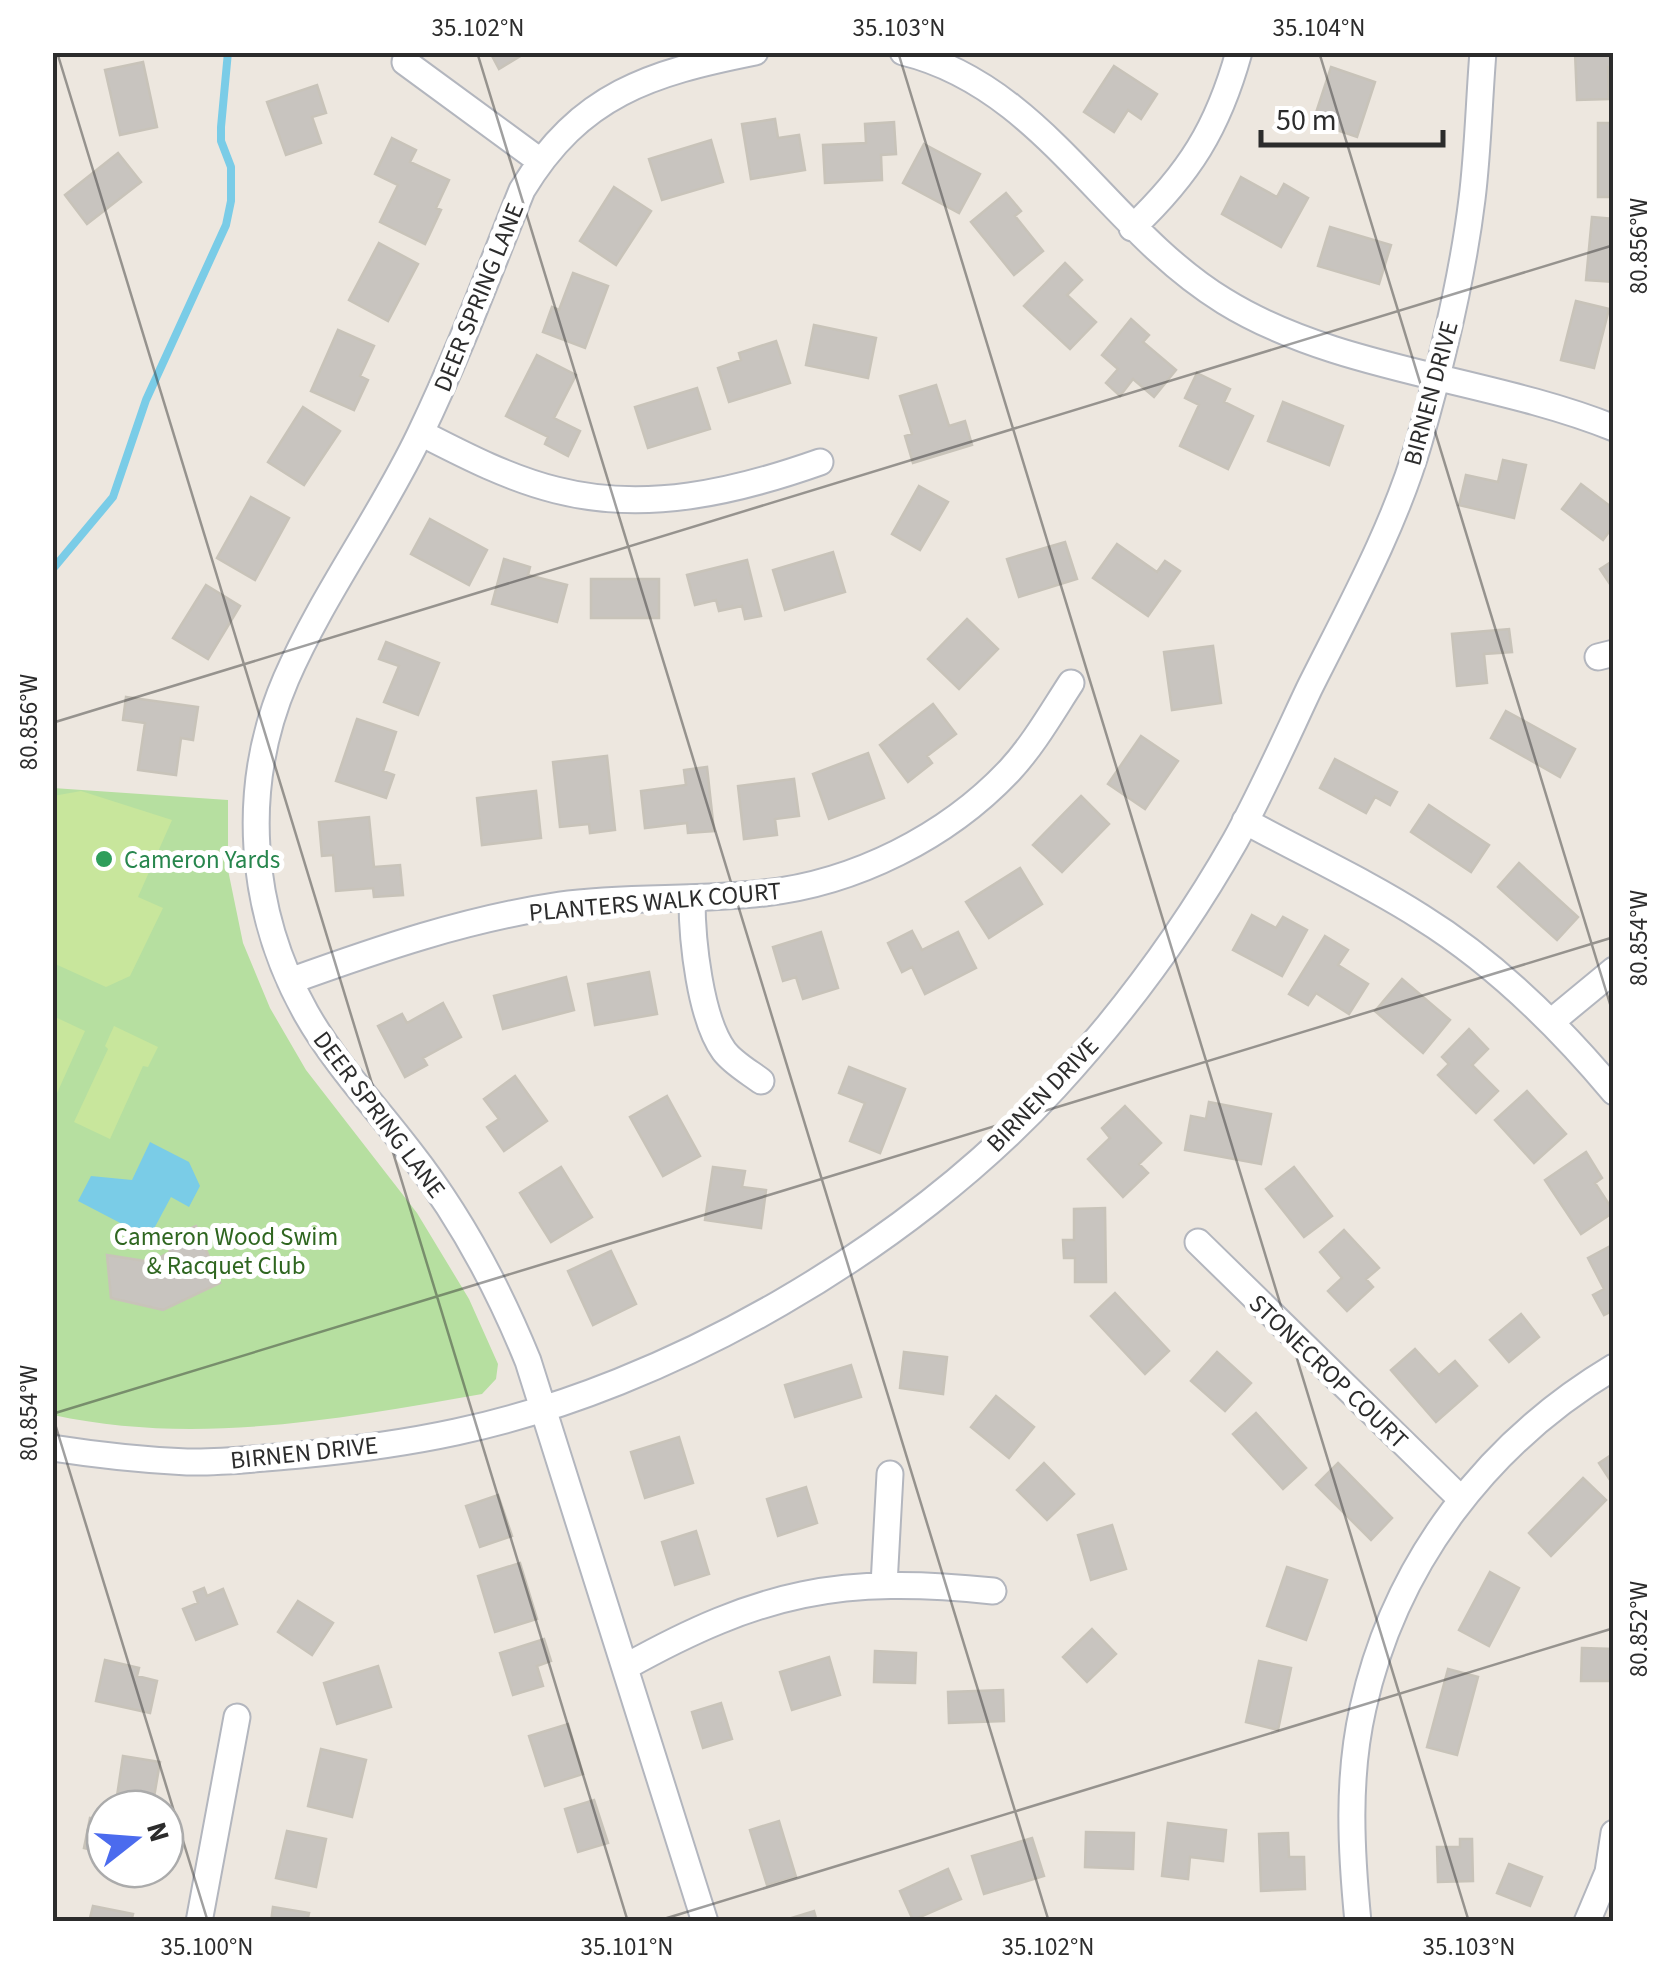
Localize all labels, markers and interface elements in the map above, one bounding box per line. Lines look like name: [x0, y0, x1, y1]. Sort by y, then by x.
text: 35.102°N: [432, 10, 524, 46]
text: 35.103°N: [853, 10, 945, 46]
text: 35.104°N: [1273, 10, 1365, 46]
scale bar: [1261, 85, 1444, 147]
text: 50 m: [1276, 99, 1337, 142]
street label: DEER SPRING LANE: [425, 197, 533, 397]
text: 80.856°W: [1621, 198, 1657, 294]
street label: BIRNEN DRIVE: [1394, 317, 1468, 470]
text: 80.856°W: [11, 674, 47, 770]
place label: Cameron Yards: [124, 842, 280, 878]
marker: Cameron Yards: [93, 848, 115, 870]
street label: PLANTERS WALK COURT: [527, 873, 783, 931]
text: 80.854°W: [1621, 890, 1657, 986]
street label: DEER SPRING LANE: [304, 1024, 454, 1206]
street label: BIRNEN DRIVE: [978, 1029, 1107, 1161]
park label: Cameron Wood Swim & Racquet Club: [114, 1219, 338, 1284]
street label: STONECROP COURT: [1240, 1286, 1416, 1457]
text: 80.854°W: [11, 1365, 47, 1461]
street label: BIRNEN DRIVE: [228, 1427, 380, 1479]
text: 80.852°W: [1621, 1581, 1657, 1677]
north arrow: [85, 1789, 185, 1889]
text: N: [136, 1817, 180, 1847]
text: 35.100°N: [161, 1929, 253, 1965]
text: 35.101°N: [581, 1929, 673, 1965]
text: 35.102°N: [1002, 1929, 1094, 1965]
text: 35.103°N: [1423, 1929, 1515, 1965]

